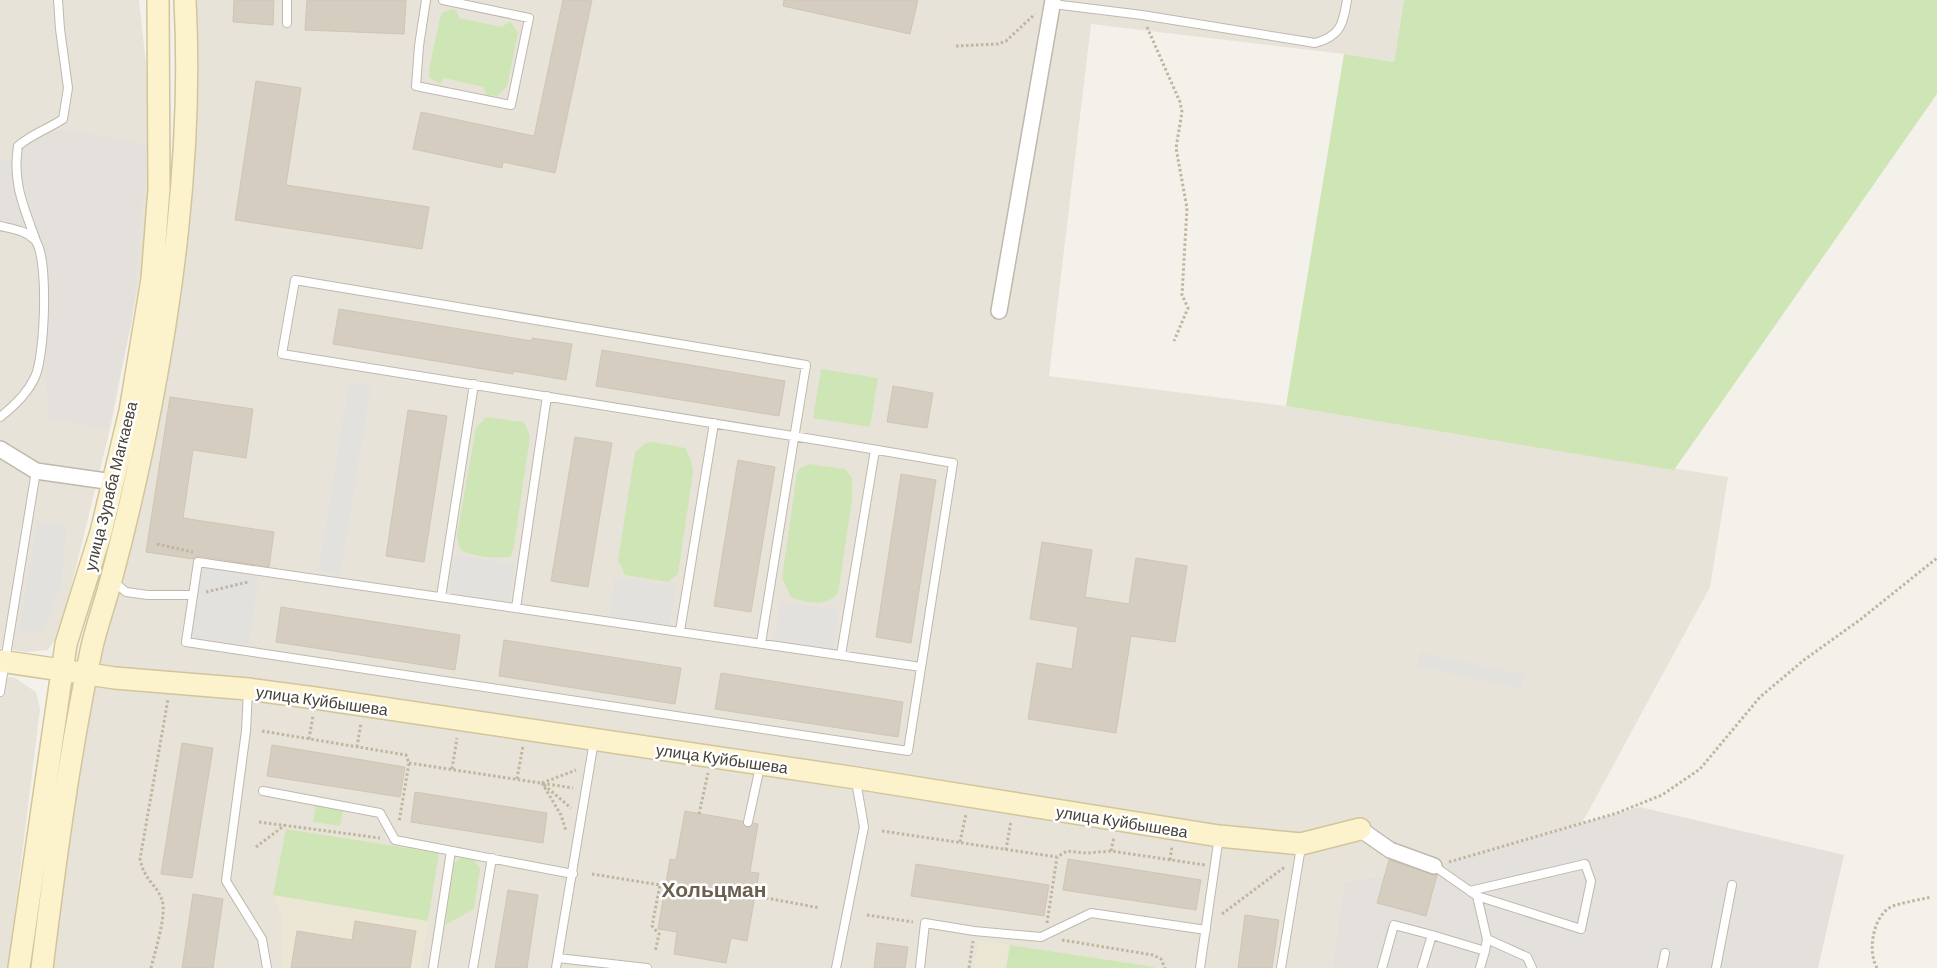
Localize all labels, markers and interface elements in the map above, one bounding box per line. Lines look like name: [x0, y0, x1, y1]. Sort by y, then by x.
street label: улица Зураба Магкаева: [80, 399, 140, 573]
street label: улица Куйбышева: [255, 681, 389, 719]
street label: улица Куйбышева: [655, 739, 789, 777]
street label: улица Куйбышева: [1055, 801, 1189, 841]
district label: Хольцман: [662, 876, 766, 901]

